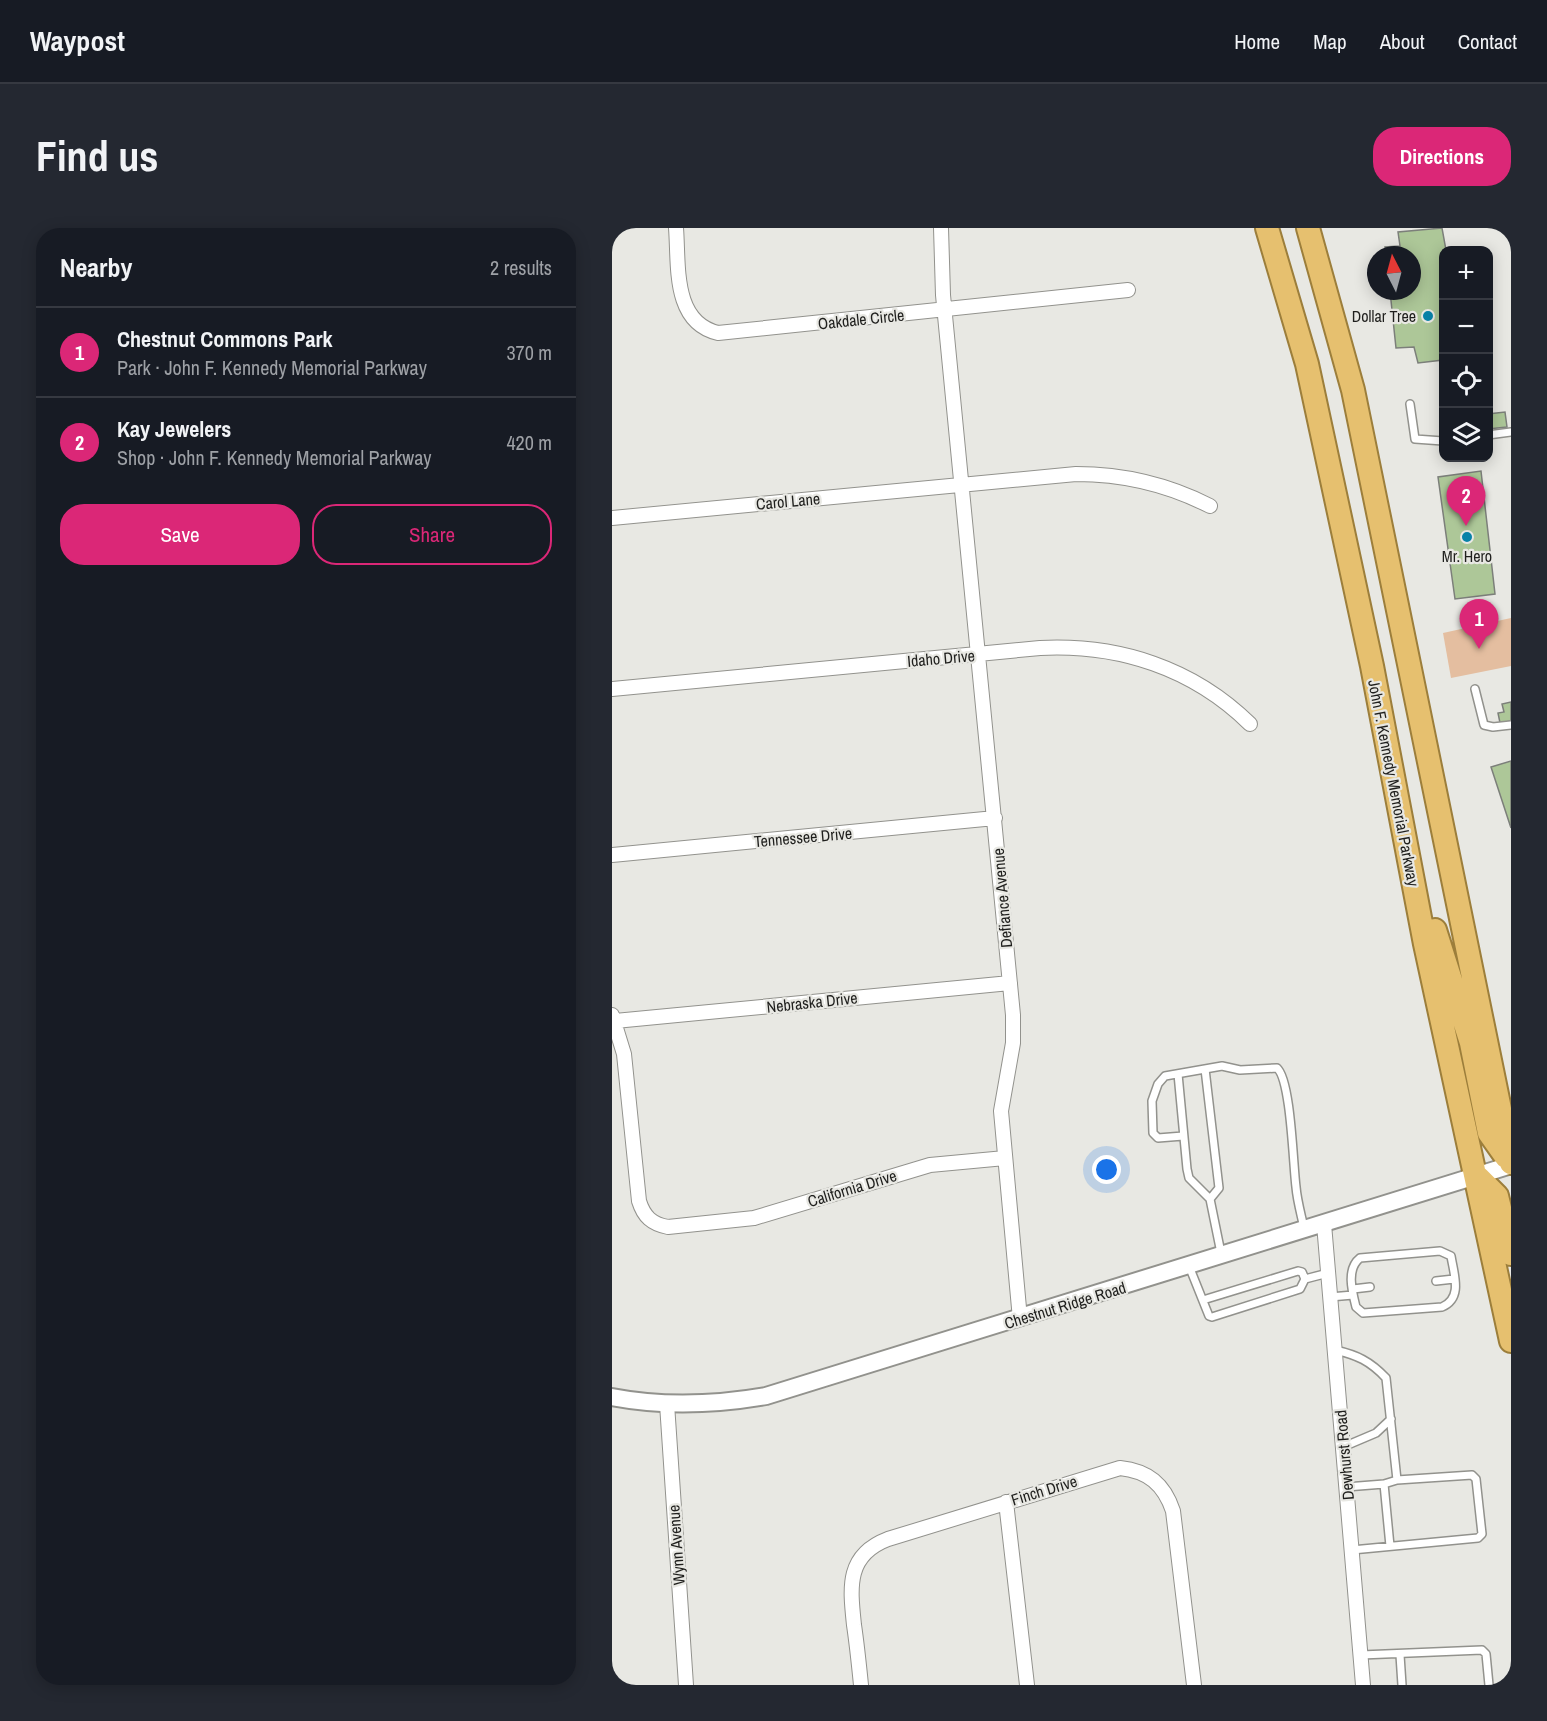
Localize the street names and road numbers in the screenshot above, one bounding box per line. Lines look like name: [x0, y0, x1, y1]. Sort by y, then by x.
street label: Oakdale Circle: [817, 304, 905, 334]
street label: Carol Lane: [755, 487, 821, 515]
street label: Idaho Drive: [906, 644, 976, 672]
street label: John F. Kennedy Memorial Parkway: [1363, 678, 1425, 889]
street label: Tennessee Drive: [753, 822, 853, 852]
street label: Defiance Avenue: [987, 847, 1017, 949]
street label: Nebraska Drive: [766, 986, 858, 1018]
street label: California Drive: [805, 1164, 899, 1212]
street label: Chestnut Ridge Road: [1001, 1276, 1129, 1334]
street label: Dewhurst Road: [1329, 1409, 1359, 1501]
street label: Finch Drive: [1008, 1470, 1080, 1510]
street label: Wynn Avenue: [662, 1504, 690, 1586]

